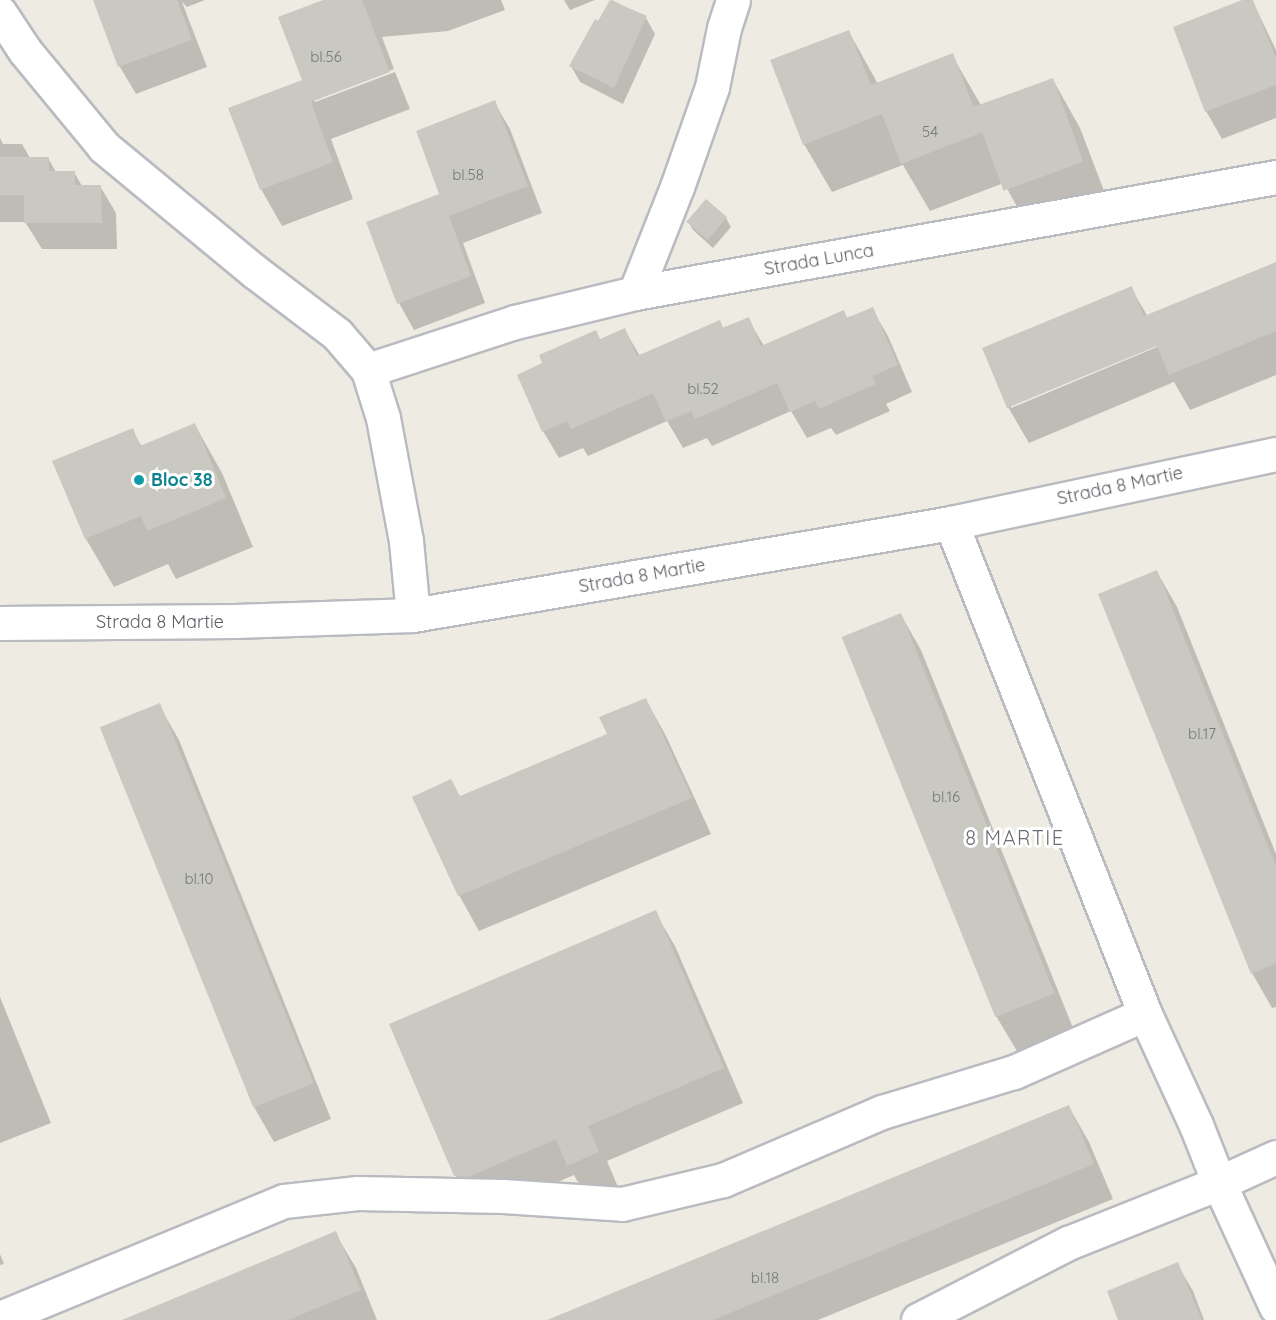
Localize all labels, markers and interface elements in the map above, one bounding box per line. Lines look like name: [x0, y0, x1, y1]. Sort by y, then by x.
house number: bl.56: [310, 48, 342, 66]
house number: 54: [922, 123, 938, 141]
house number: bl.58: [452, 166, 484, 184]
street label: Strada Lunca: [762, 240, 876, 280]
house number: bl.52: [687, 380, 719, 398]
street label: Strada 8 Martie: [1055, 462, 1185, 510]
place label: Bloc 38: [151, 469, 213, 491]
marker: Bloc 38: [132, 473, 146, 487]
street label: Strada 8 Martie: [577, 554, 707, 598]
street label: Strada 8 Martie: [96, 611, 224, 633]
house number: bl.17: [1188, 725, 1216, 743]
house number: bl.16: [932, 788, 960, 806]
district label: 8 MARTIE: [965, 825, 1065, 849]
house number: bl.10: [184, 870, 214, 888]
house number: bl.18: [751, 1269, 779, 1287]

